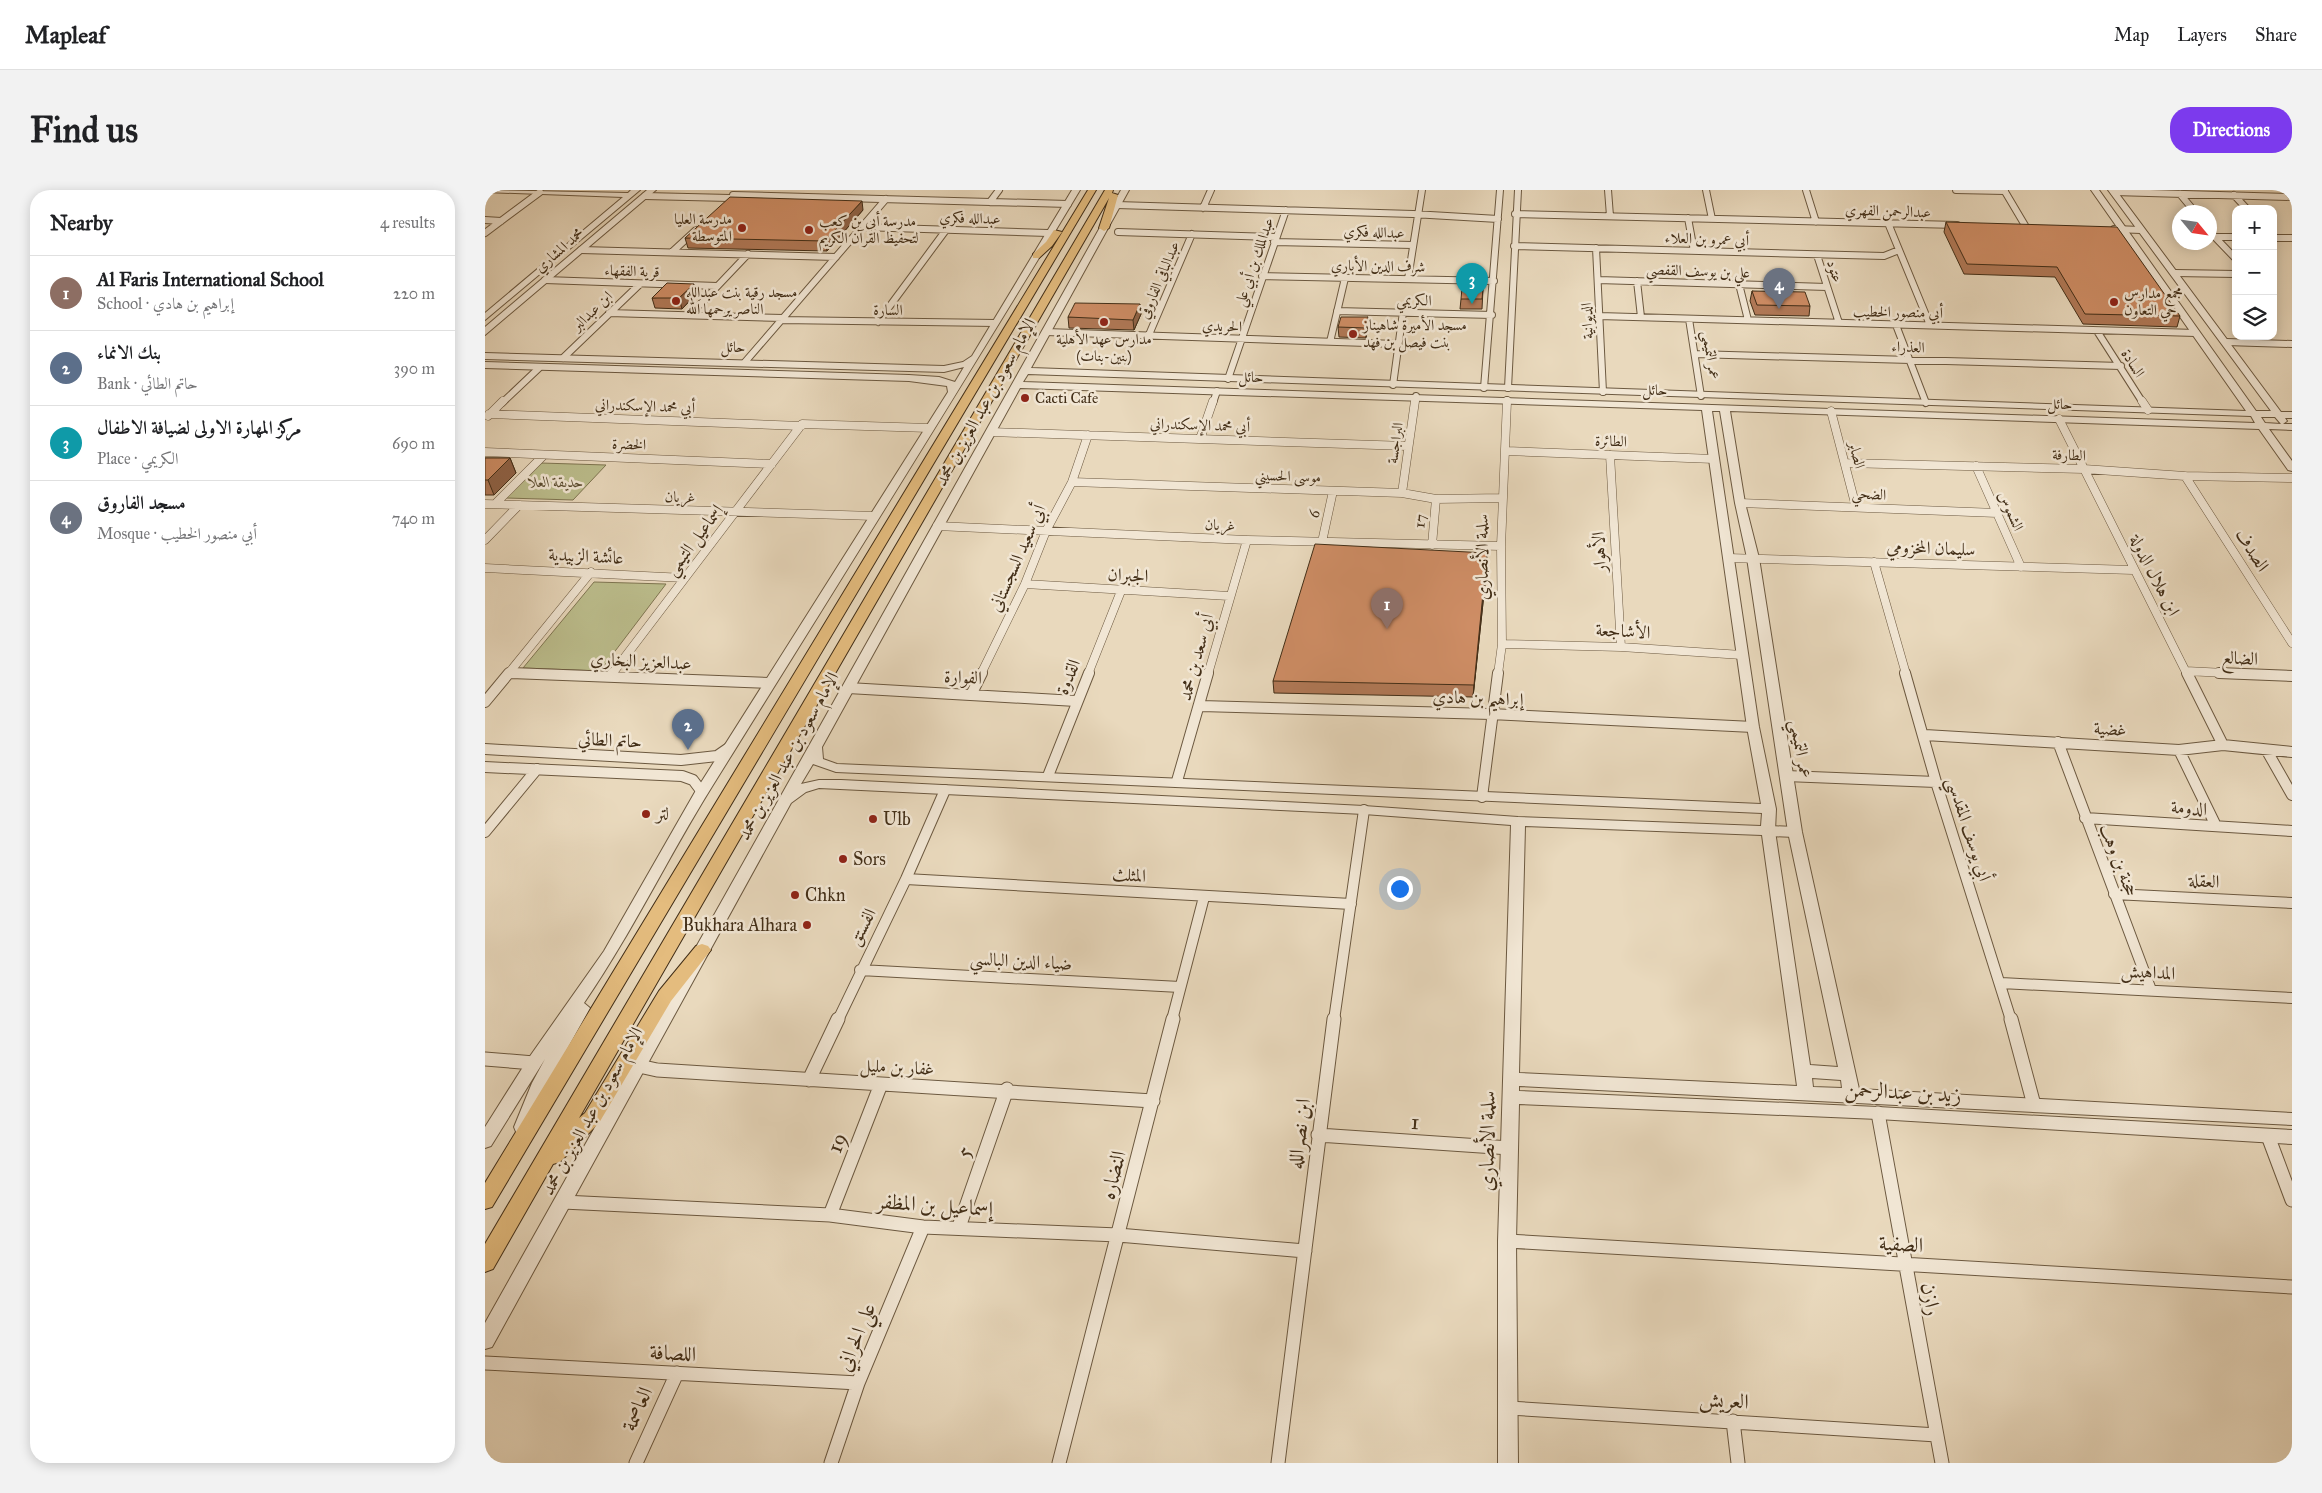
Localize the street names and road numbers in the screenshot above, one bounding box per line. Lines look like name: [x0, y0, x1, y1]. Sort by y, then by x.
street label: عبدالرحمن الفهري: [1845, 201, 1931, 224]
street label: عبدالله فكري: [939, 208, 1001, 231]
street label: عبدالملك بن أبي علي: [1228, 215, 1282, 310]
street label: عبدالله فكري: [1343, 222, 1405, 245]
street label: محمد المشاري: [531, 224, 589, 278]
street label: أبي عمرو بن العلاء: [1664, 227, 1750, 252]
street label: عبدالباقي الفاروقي: [1135, 239, 1186, 323]
street label: شرف الدين الأباري: [1331, 254, 1425, 279]
street label: عتود: [1823, 257, 1847, 285]
street label: علي بن يوسف القفصي: [1645, 260, 1750, 287]
street label: قرية الفقهاء: [604, 261, 660, 282]
street label: ابن عبدالبر: [566, 287, 616, 336]
street label: الكريمي: [1396, 290, 1432, 315]
street label: أبي منصور الخطيب: [1853, 300, 1944, 325]
street label: السارة: [873, 301, 903, 319]
street label: الديوانية: [1577, 302, 1597, 340]
street label: الإمام سعود بن عبد العزيز بن محمد: [930, 314, 1045, 492]
street label: الحريدي: [1201, 316, 1242, 339]
street label: عمر التميمي: [1693, 329, 1724, 381]
street label: العذراء: [1891, 337, 1925, 357]
street label: حائل: [720, 338, 746, 358]
street label: السادة: [2117, 345, 2149, 381]
street label: حائل: [1238, 368, 1264, 388]
street label: حائل: [1642, 381, 1668, 401]
street label: أبي محمد الإسكندراني: [595, 393, 696, 420]
street label: حائل: [2047, 395, 2073, 415]
street label: أبي محمد الإسكندراني: [1150, 412, 1251, 439]
street label: البراجسة: [1383, 421, 1407, 465]
street label: الطائرة: [1595, 431, 1627, 451]
street label: الخضرة: [612, 434, 646, 455]
street label: الصابر: [1844, 438, 1869, 471]
street label: الطارفة: [2052, 445, 2086, 465]
street label: موسى الحسيني: [1254, 466, 1321, 491]
street label: الضحي: [1851, 484, 1887, 509]
street label: غريان: [664, 487, 696, 509]
street label: الشموس: [1994, 488, 2028, 534]
street label: إسماعيل التيمي: [660, 499, 733, 584]
street label: أبي سعيد السجستاني: [982, 499, 1054, 617]
street label: 6: [1304, 507, 1324, 520]
street label: 17: [1410, 513, 1430, 529]
street label: سلمة الأنصاري: [1469, 514, 1497, 600]
street label: غريان: [1204, 515, 1236, 537]
street label: الصدف: [2230, 525, 2274, 575]
street label: ابن هلال الدولة: [2125, 530, 2185, 620]
street label: الأهوار: [1585, 531, 1611, 575]
street label: سليمان المخزومي: [1886, 535, 1976, 565]
street label: عائشة الزبيدية: [548, 543, 624, 569]
street label: الجبران: [1107, 563, 1149, 587]
street label: أبي سعد بن محمد: [1172, 610, 1222, 704]
street label: الأشاجعة: [1595, 617, 1651, 643]
street label: الضالع: [2221, 646, 2259, 675]
street label: عبدالعزيز البخاري: [590, 647, 692, 679]
street label: القدوة: [1051, 656, 1085, 698]
street label: الفوارة: [944, 665, 983, 689]
street label: الإمام سعود بن عبد العزيز بن محمد: [733, 668, 848, 846]
street label: إبراهيم بن هادي: [1432, 685, 1525, 718]
street label: غضية: [2093, 717, 2127, 741]
street label: عمر التميمي: [1780, 718, 1816, 781]
street label: حاتم الطائي: [577, 727, 642, 758]
street label: أبي يوسف المقدسي: [1936, 774, 1998, 886]
street label: الدومة: [2170, 796, 2208, 820]
street label: حجنة بن وهب: [2094, 820, 2143, 900]
street label: المثلث: [1111, 863, 1147, 887]
street label: العقلة: [2187, 869, 2220, 893]
street label: الفستق: [843, 904, 881, 950]
street label: ضياء الدين البالسي: [969, 947, 1073, 981]
street label: المداهيش: [2120, 960, 2176, 985]
street label: الإمام سعود بن عبد العزيز بن محمد: [537, 1023, 652, 1201]
street label: غفار بن مليل: [859, 1054, 935, 1082]
street label: زيد بن عبدالرحمن: [1844, 1076, 1962, 1109]
street label: سلمة الأنصاري: [1471, 1090, 1504, 1192]
street label: ابن نصرالله: [1282, 1097, 1317, 1171]
street label: 1: [1410, 1109, 1420, 1135]
street label: 19: [821, 1129, 853, 1157]
street label: 5: [950, 1143, 978, 1161]
street label: النضاره: [1094, 1148, 1132, 1202]
street label: إسماعيل بن المظفر: [874, 1188, 995, 1224]
street label: الصفية: [1878, 1230, 1924, 1258]
street label: رازن: [1915, 1280, 1947, 1318]
street label: علي الحراني: [831, 1299, 888, 1378]
street label: اللصافة: [649, 1339, 697, 1367]
street label: العاصمة: [616, 1383, 658, 1435]
street label: العريش: [1698, 1385, 1750, 1416]

